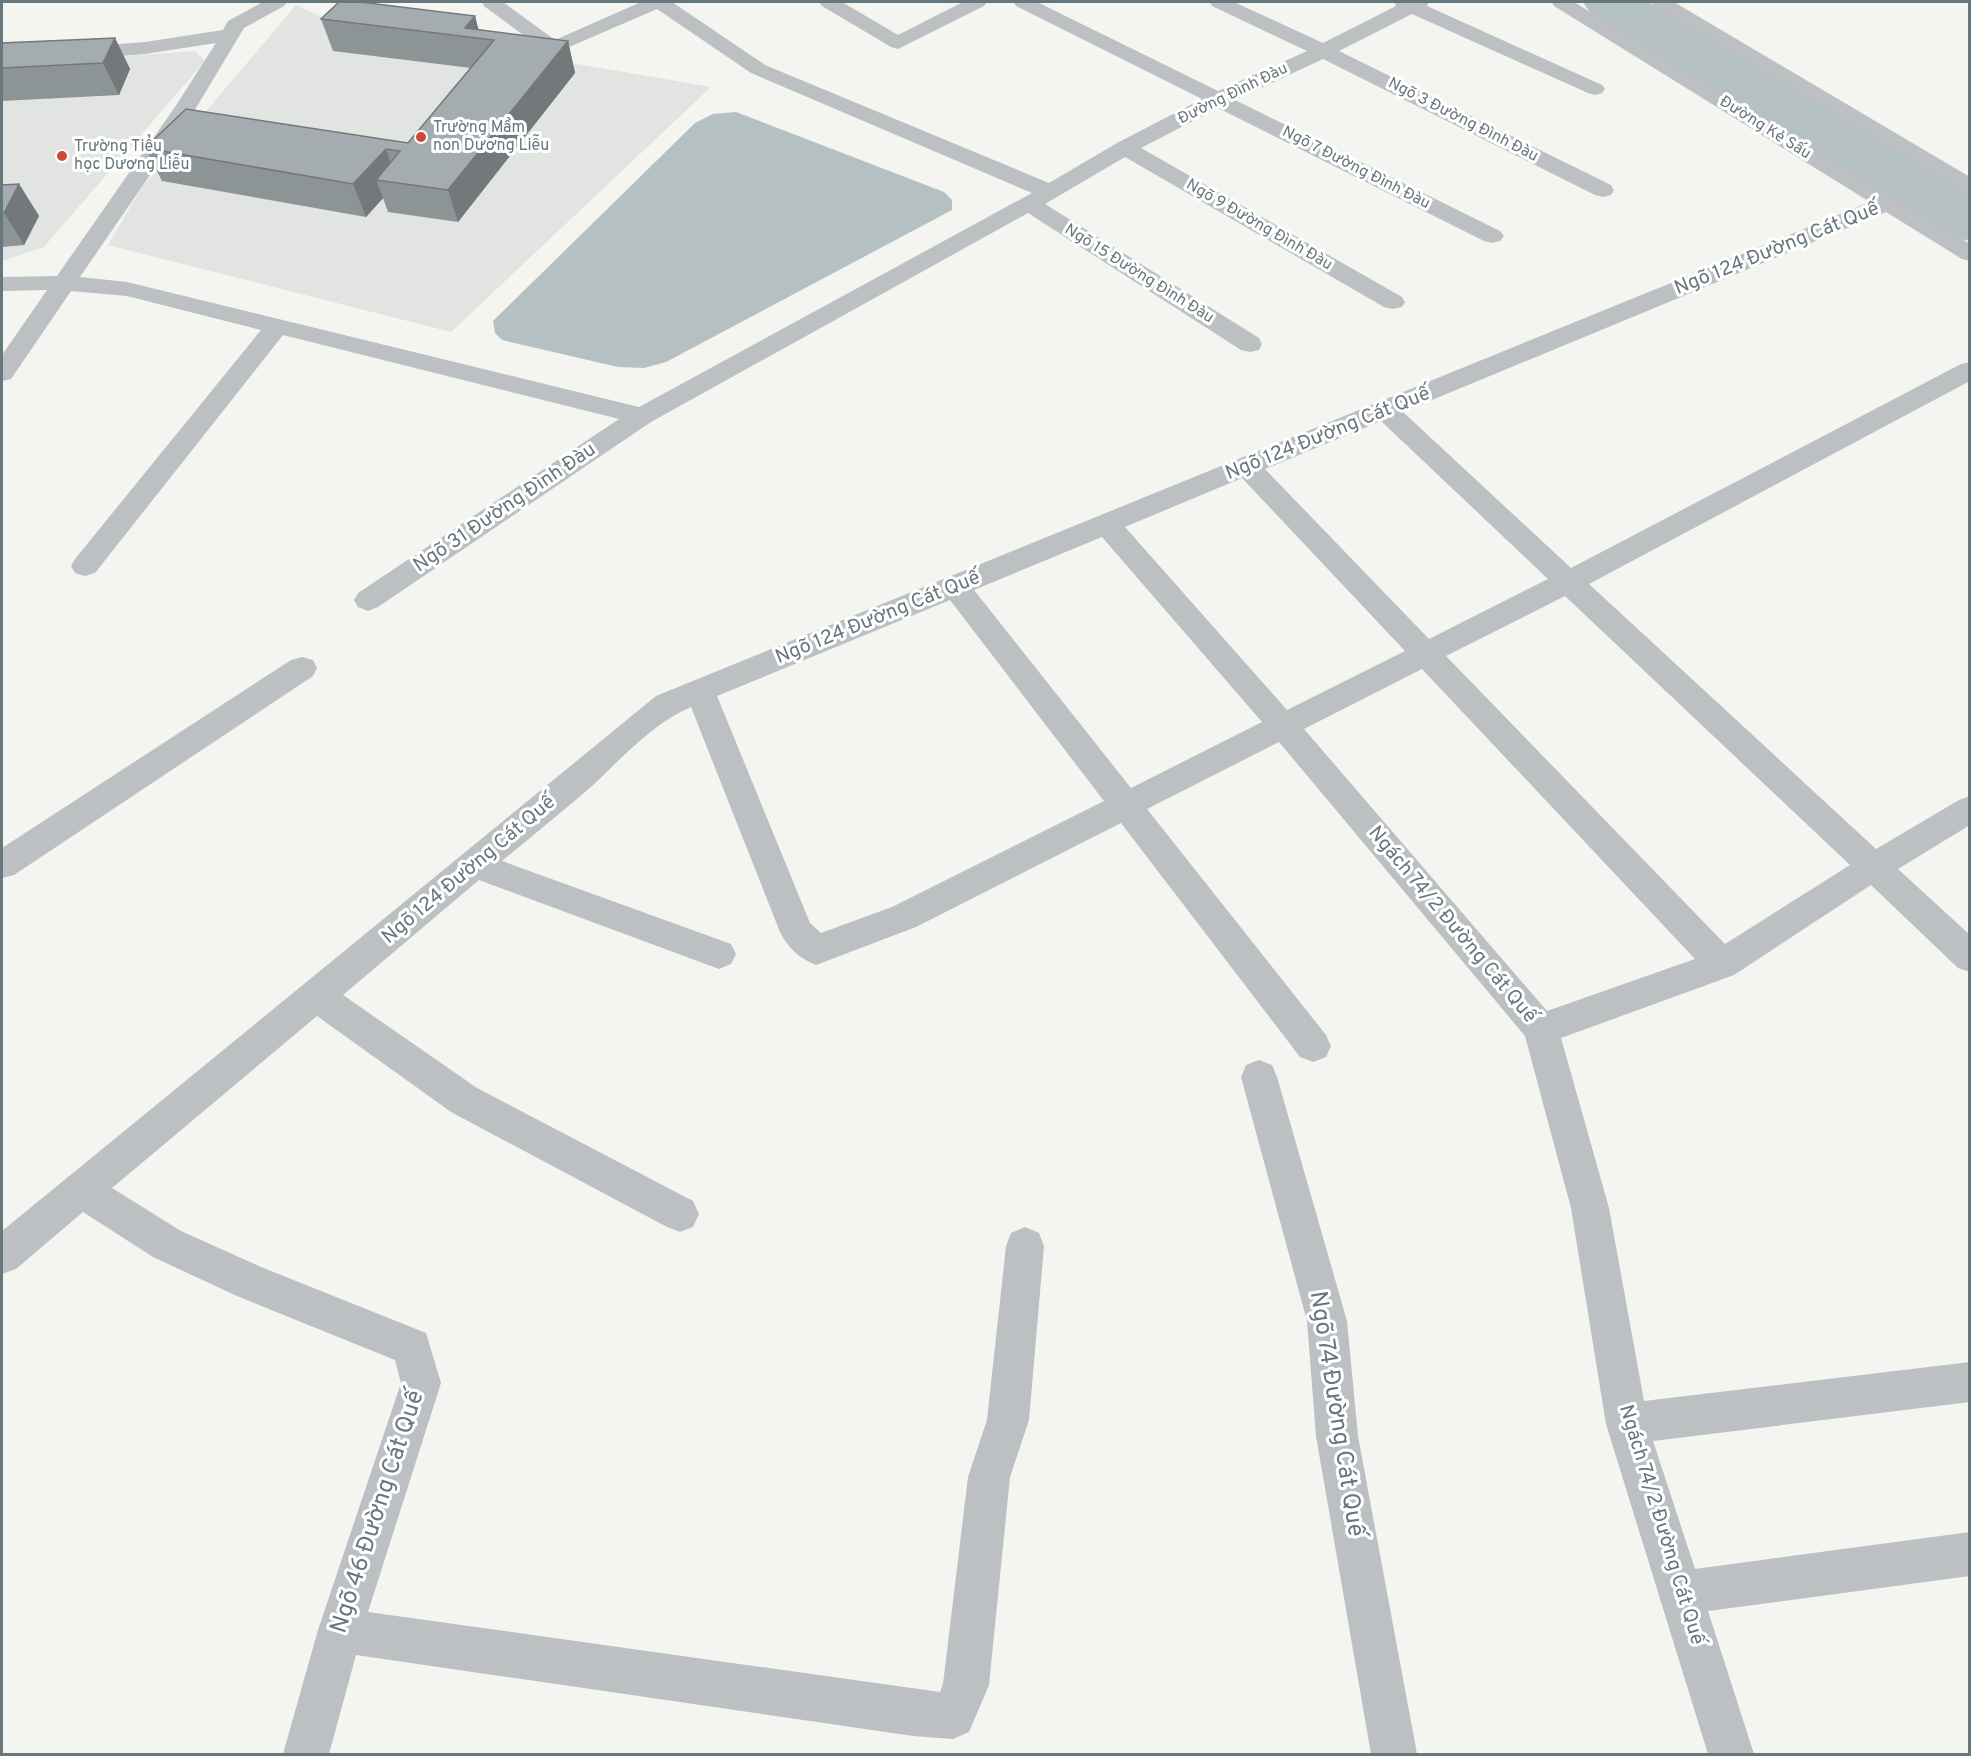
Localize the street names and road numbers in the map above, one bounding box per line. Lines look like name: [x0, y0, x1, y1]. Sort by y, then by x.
street label: Đường Đình Đàu: [1175, 59, 1291, 129]
street label: Ngõ 3 Đường Đình Đàu: [1384, 73, 1542, 167]
street label: Đường Kẻ Sấu: [1716, 91, 1815, 164]
street label: Ngõ 7 Đường Đình Đàu: [1279, 122, 1433, 214]
street label: Ngõ 9 Đường Đình Đàu: [1182, 175, 1336, 275]
street label: Ngõ 124 Đường Cát Quế: [1670, 194, 1886, 302]
street label: Ngõ 15 Đường Đình Đàu: [1061, 220, 1217, 328]
street label: Ngõ 124 Đường Cát Quế: [1221, 379, 1437, 487]
street label: Ngõ 31 Đường Đình Đàu: [409, 437, 601, 579]
street label: Ngõ 124 Đường Cát Quế: [771, 563, 987, 671]
street label: Ngõ 124 Đường Cát Quế: [376, 787, 564, 950]
street label: Ngách 74/2 Đường Cát Quế: [1362, 820, 1545, 1031]
street label: Ngõ 74 Đường Cát Quế: [1302, 1289, 1372, 1542]
street label: Ngõ 46 Đường Cát Quế: [324, 1384, 432, 1637]
street label: Ngách 74/2 Đường Cát Quế: [1612, 1402, 1712, 1651]

